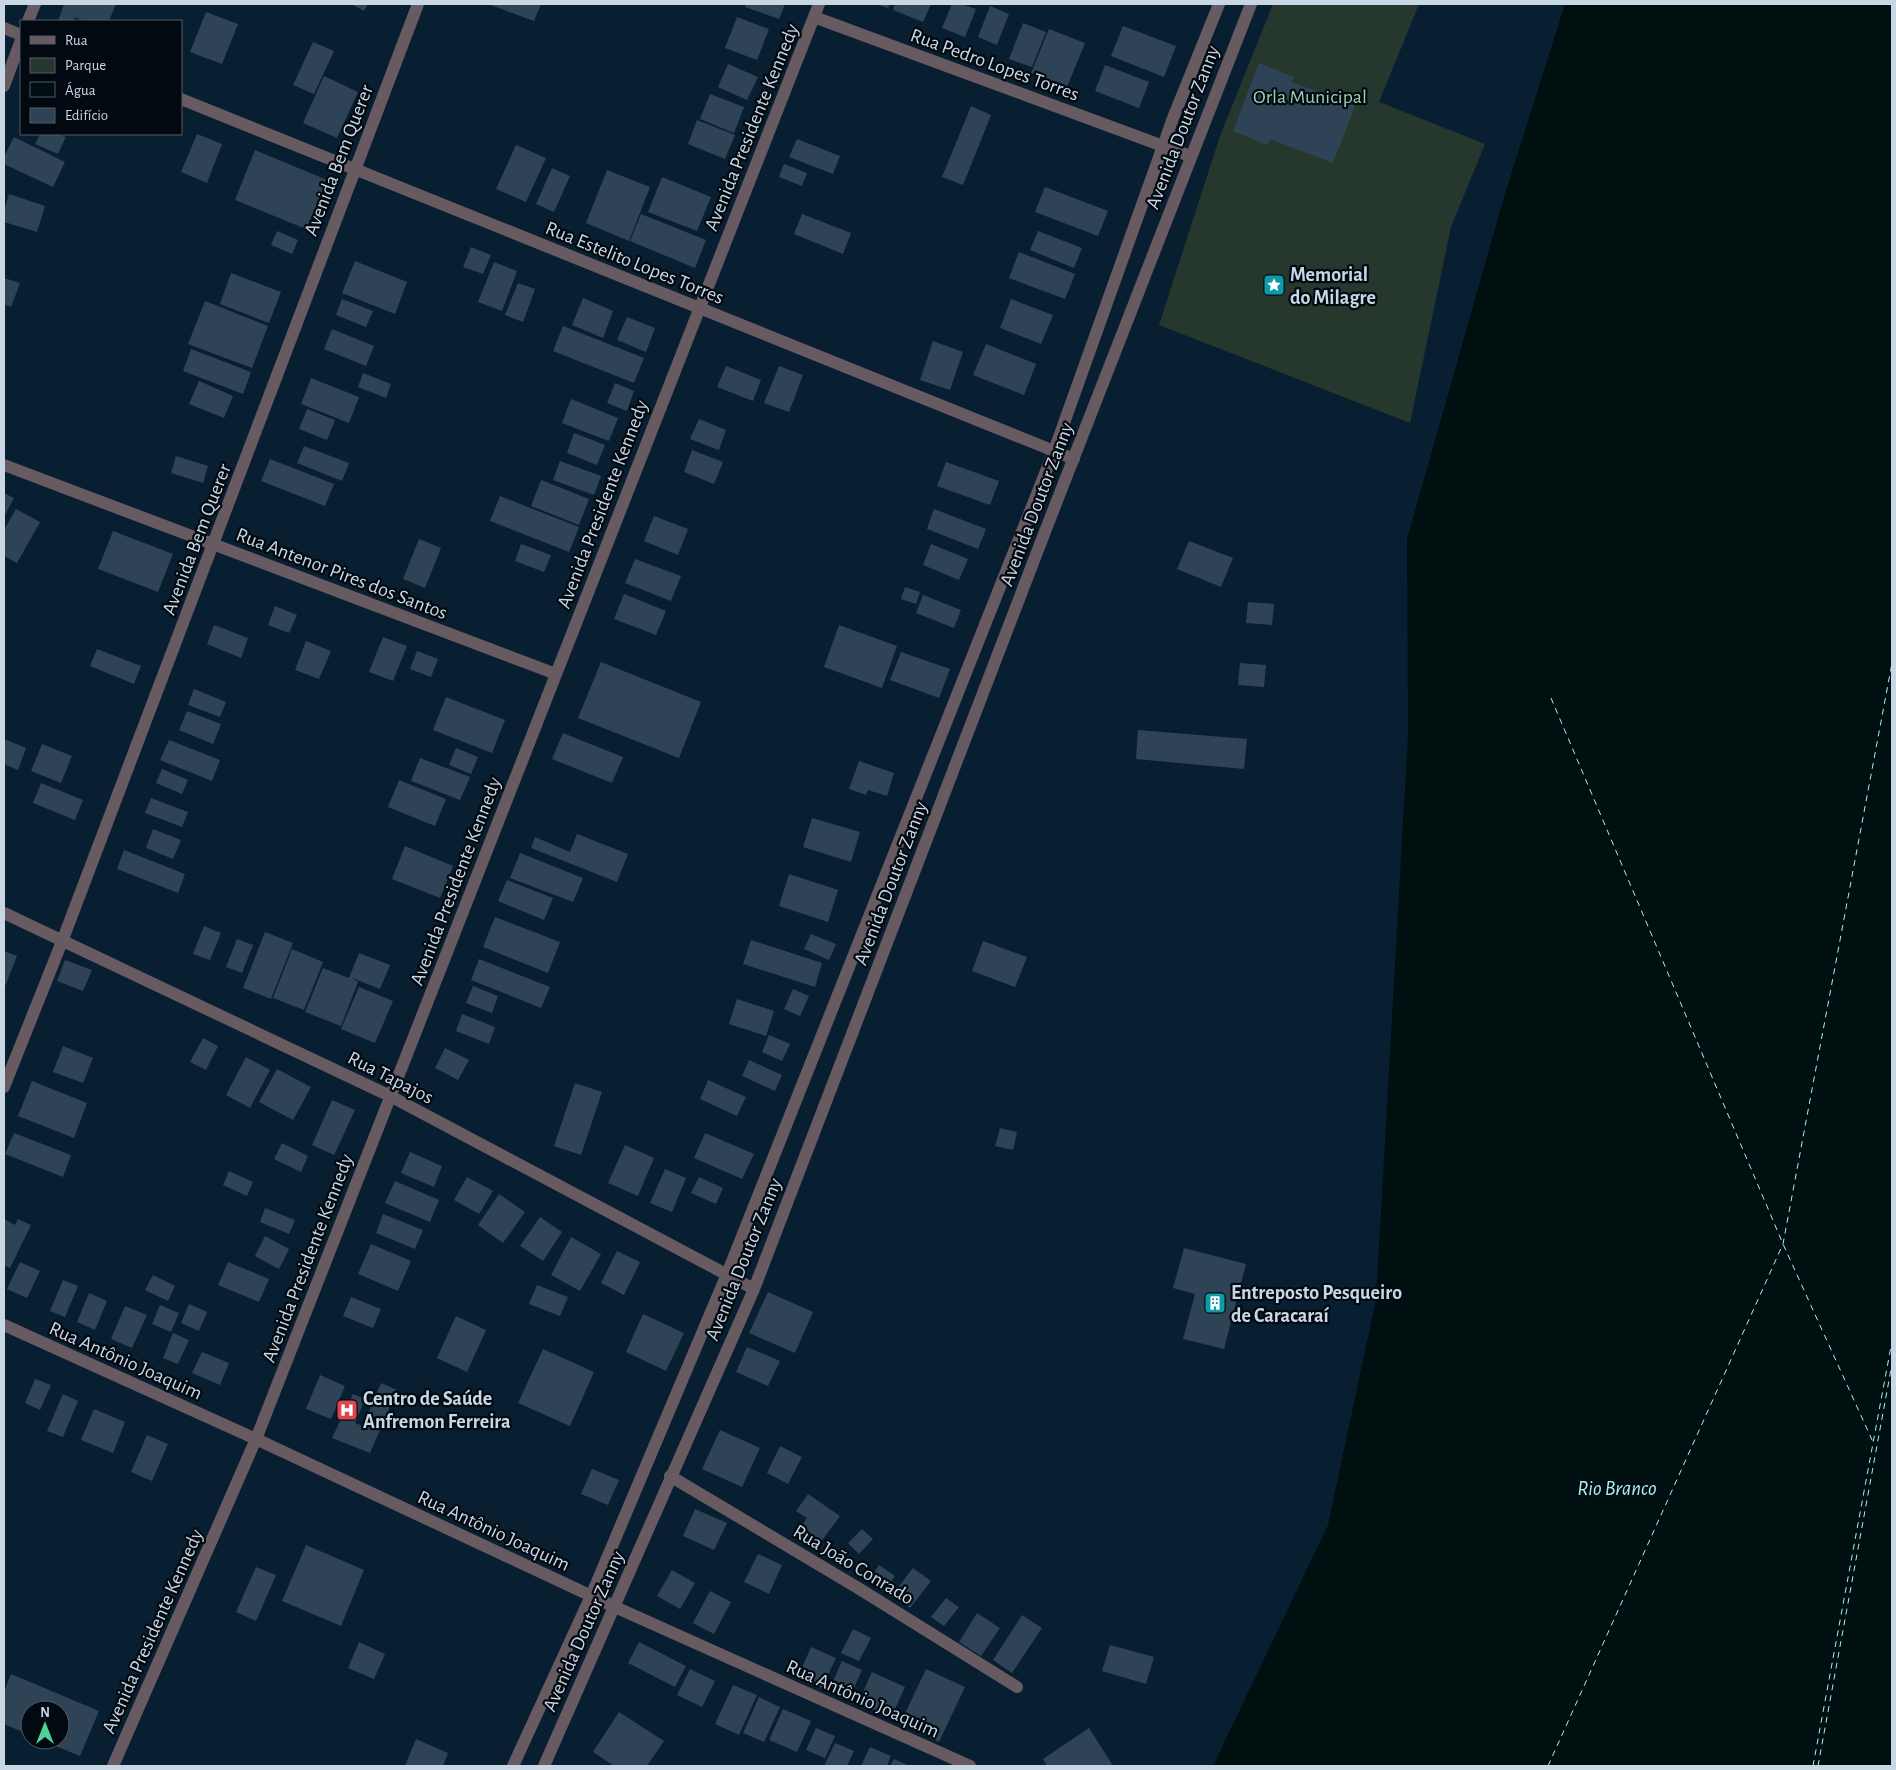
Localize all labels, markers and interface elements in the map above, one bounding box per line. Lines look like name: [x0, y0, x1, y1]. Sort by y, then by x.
legend: [20, 20, 182, 135]
street label: Avenida Presidente Kennedy: [701, 21, 803, 234]
street label: Rua Pedro Lopes Torres: [908, 25, 1082, 105]
text: Rua: [65, 33, 88, 48]
street label: Avenida Doutor Zanny: [1143, 42, 1223, 212]
text: Parque: [65, 58, 106, 73]
text: Água: [65, 81, 96, 98]
street label: Avenida Bem Querer: [301, 82, 377, 239]
park label: Orla Municipal: [1253, 87, 1367, 107]
text: Edifício: [65, 108, 108, 123]
street label: Rua Estelito Lopes Torres: [543, 218, 727, 308]
place label: Memorial do Milagre: [1290, 265, 1376, 308]
place icon: Memorial do Milagre: [1262, 273, 1286, 297]
street label: Avenida Presidente Kennedy: [554, 397, 652, 611]
street label: Avenida Doutor Zanny: [997, 419, 1077, 589]
street label: Avenida Bem Querer: [159, 461, 235, 618]
street label: Rua Antenor Pires dos Santos: [233, 524, 450, 623]
street label: Avenida Presidente Kennedy: [407, 774, 505, 988]
street label: Avenida Doutor Zanny: [851, 798, 931, 968]
street label: Rua Tapajos: [345, 1048, 437, 1108]
street label: Avenida Presidente Kennedy: [259, 1151, 357, 1365]
street label: Avenida Doutor Zanny: [702, 1175, 786, 1343]
place label: Entreposto Pesqueiro de Caracaraí: [1231, 1283, 1402, 1326]
building icon: Entreposto Pesqueiro de Caracaraí: [1203, 1291, 1227, 1315]
street label: Rua Antônio Joaquim: [46, 1318, 205, 1404]
place label: Centro de Saúde Anfremon Ferreira: [363, 1389, 511, 1432]
hospital icon: Centro de Saúde Anfremon Ferreira: [335, 1398, 359, 1422]
water label: Rio Branco: [1577, 1478, 1657, 1499]
street label: Rua Antônio Joaquim: [414, 1487, 573, 1575]
street label: Rua João Conrado: [790, 1521, 917, 1609]
street label: Avenida Presidente Kennedy: [99, 1526, 207, 1737]
street label: Avenida Doutor Zanny: [540, 1548, 628, 1715]
street label: Rua Antônio Joaquim: [783, 1656, 942, 1742]
north arrow: [20, 1700, 70, 1750]
text: N: [40, 1706, 50, 1720]

